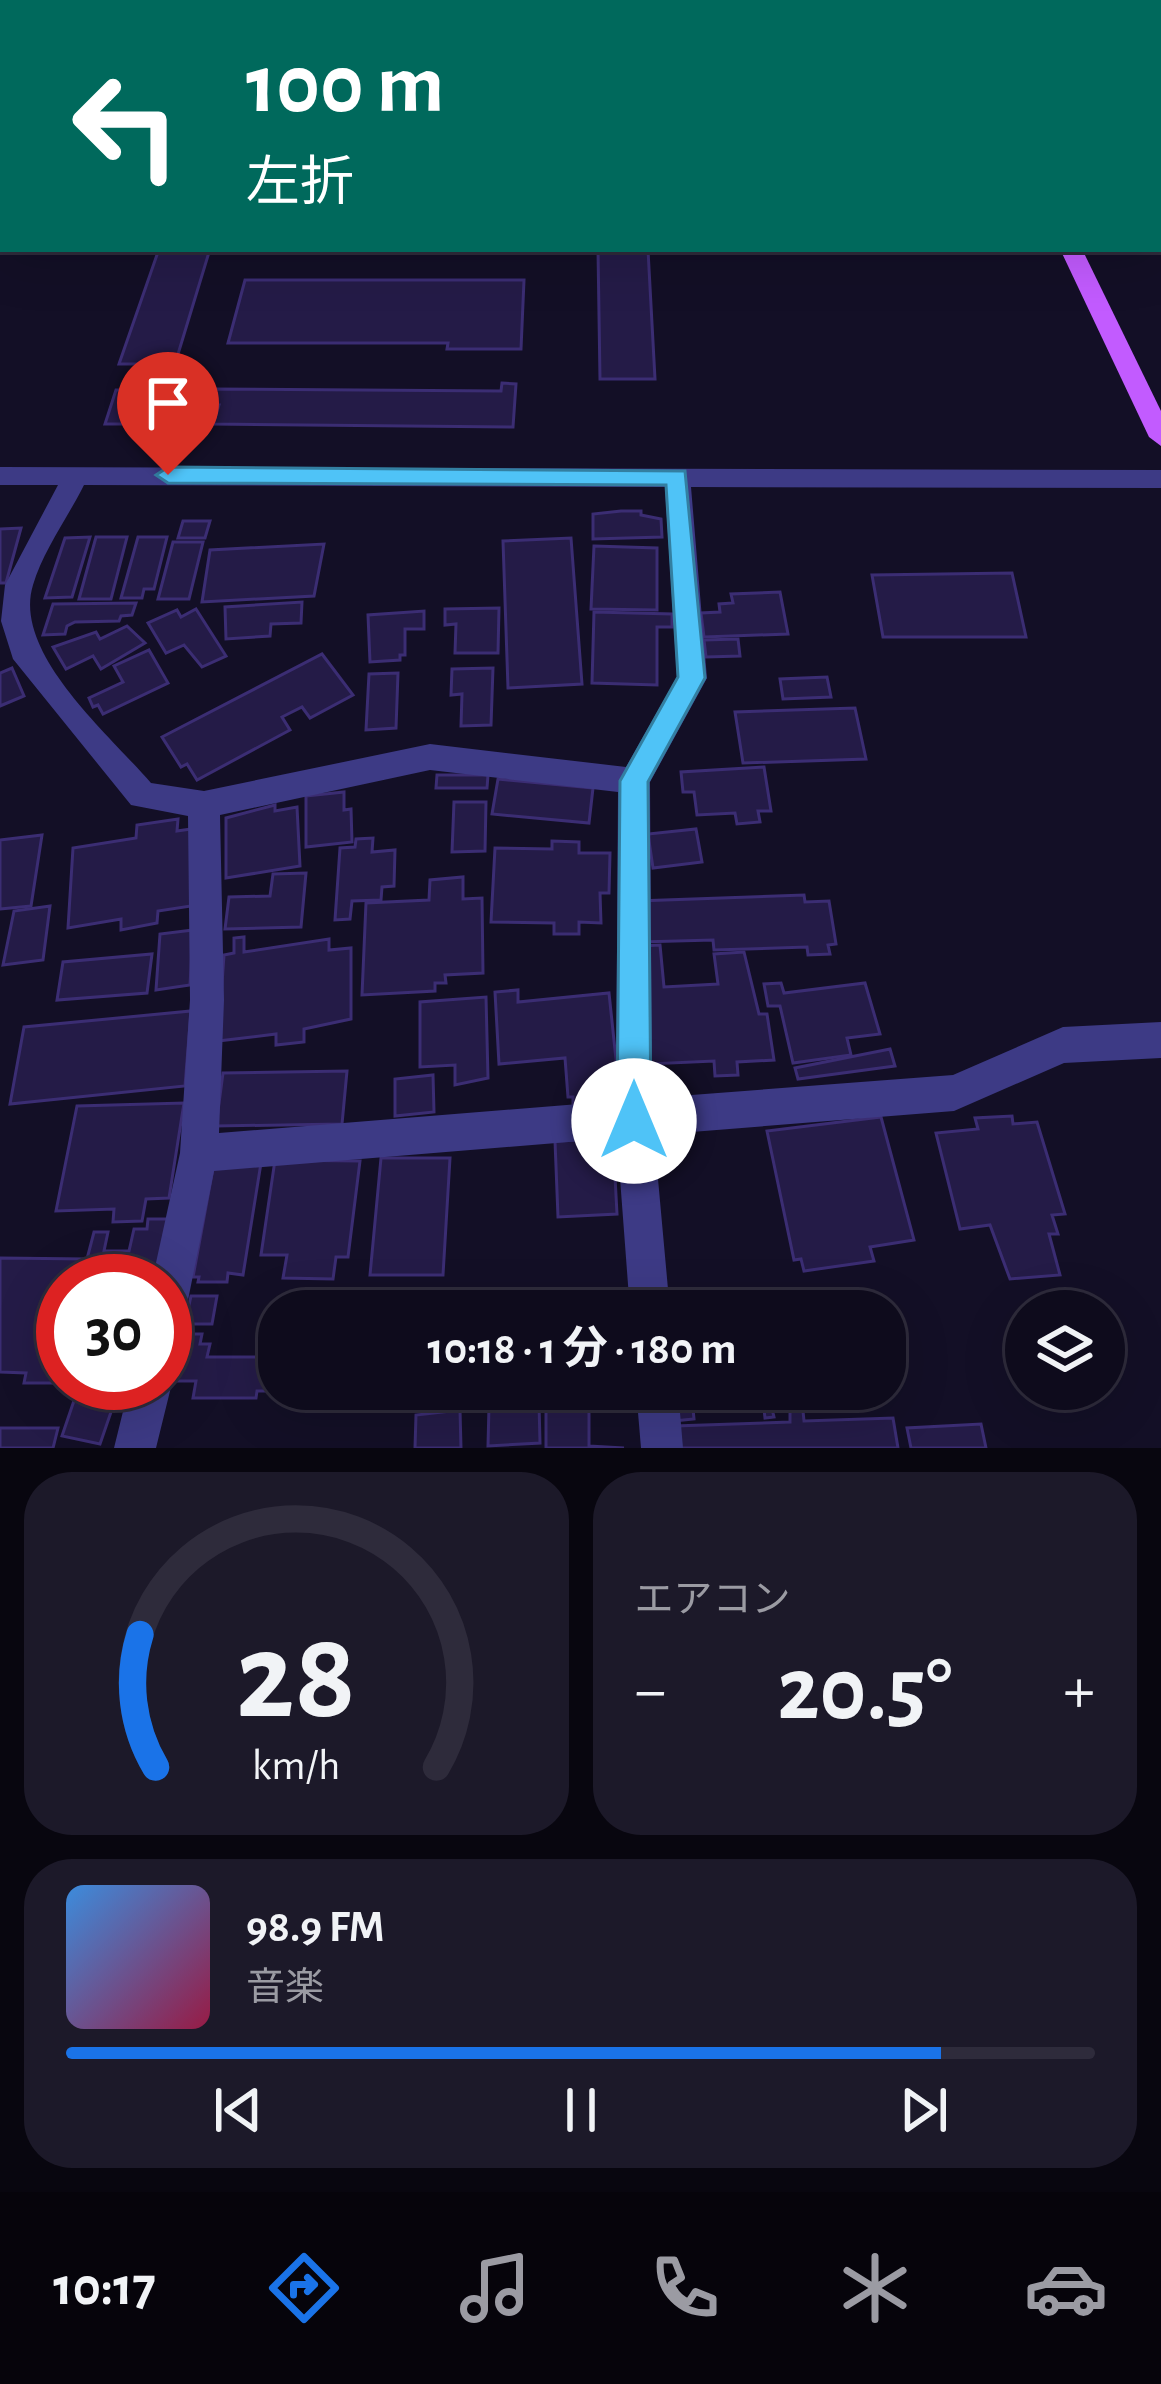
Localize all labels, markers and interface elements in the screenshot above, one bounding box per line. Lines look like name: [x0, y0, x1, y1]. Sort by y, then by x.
text: 100 m: [246, 44, 444, 128]
icon: left: [48, 48, 204, 204]
text: 左折: [246, 157, 354, 211]
pin: [117, 352, 219, 475]
icon: arrive: [135, 370, 201, 436]
position arrow: [571, 1058, 697, 1184]
speed limit sign: 30: [36, 1254, 192, 1410]
map controls: [1005, 1290, 1125, 1410]
button: layers: [1005, 1290, 1125, 1410]
text: 10:18 · 1 分 · 180 m: [427, 1327, 737, 1372]
text: エアコン: [635, 1581, 791, 1620]
text: 28: [236, 1616, 356, 1741]
text: 20.5°: [777, 1646, 952, 1736]
text: −: [635, 1658, 666, 1724]
text: +: [1063, 1658, 1095, 1724]
text: km/h: [252, 1744, 340, 1787]
text: 98.9 FM: [246, 1905, 385, 1950]
text: 音楽: [246, 1969, 324, 2008]
icon: previous: [205, 2077, 271, 2143]
icon: pause: [548, 2077, 614, 2143]
icon: next: [891, 2077, 957, 2143]
icon: directions: [262, 2246, 346, 2330]
icon: music: [453, 2246, 537, 2330]
icon: phone: [643, 2246, 727, 2330]
icon: climate: [833, 2246, 917, 2330]
icon: car: [1024, 2246, 1108, 2330]
text: 10:17: [53, 2261, 156, 2315]

